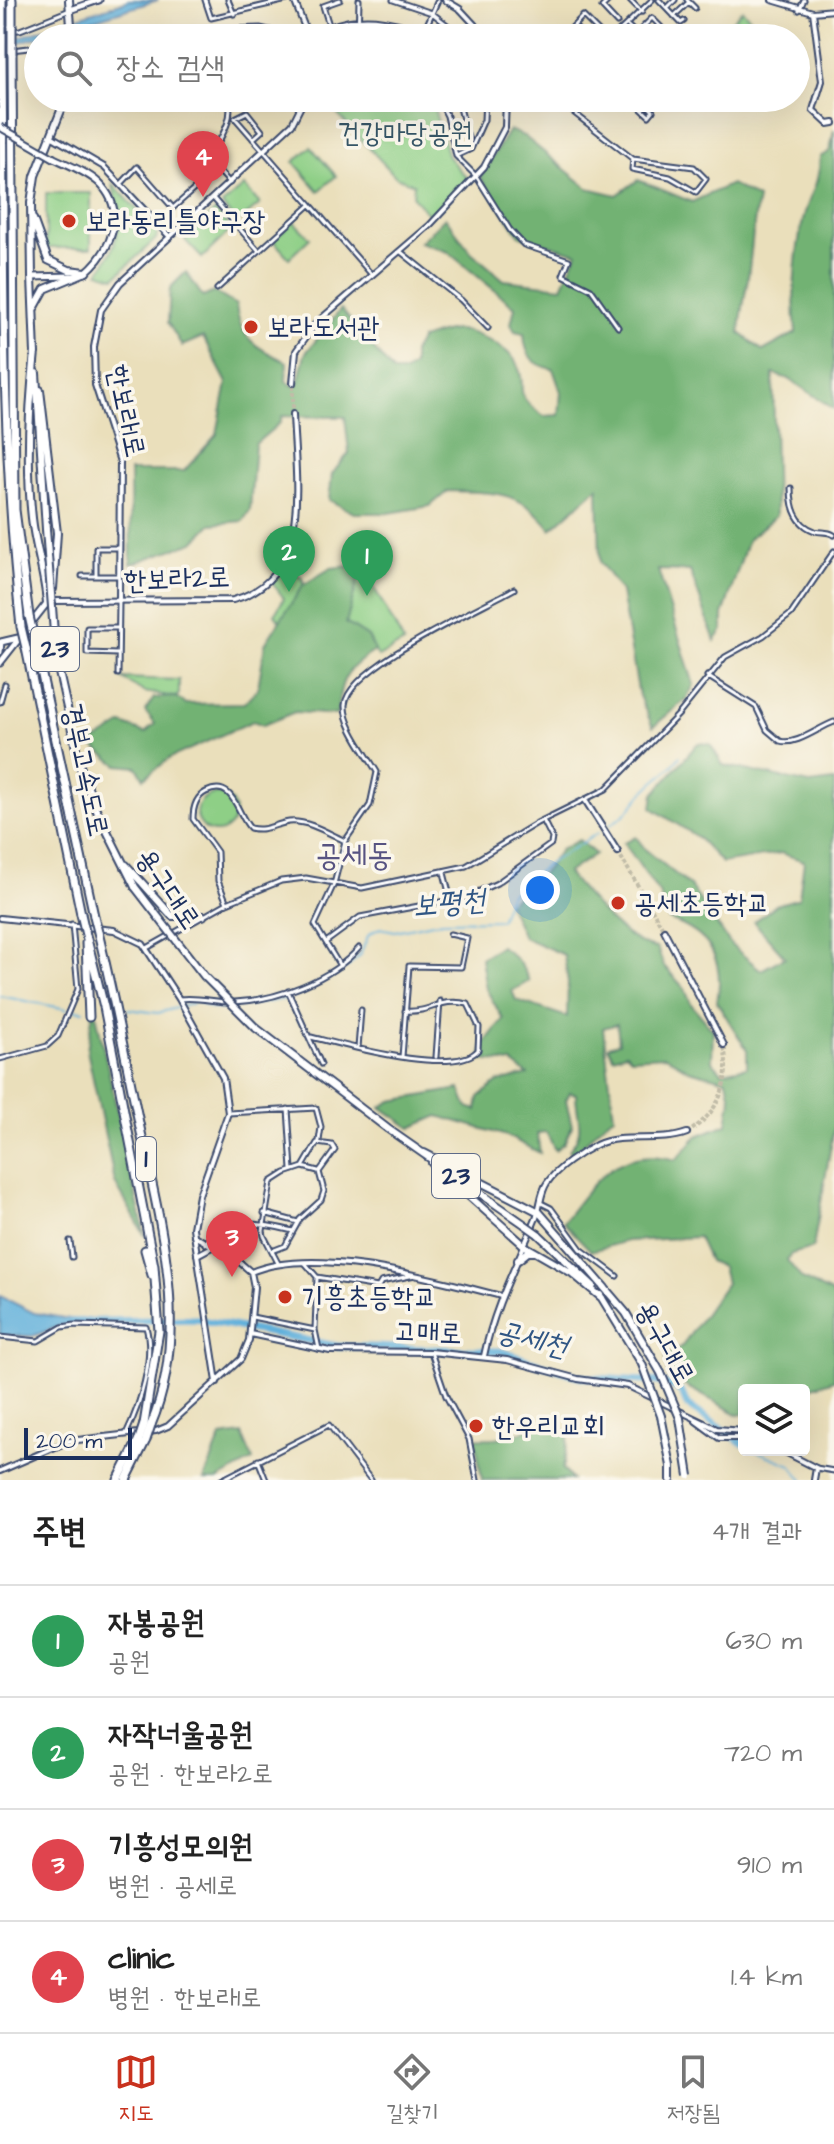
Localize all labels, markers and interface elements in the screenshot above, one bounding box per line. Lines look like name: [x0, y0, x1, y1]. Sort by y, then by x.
search box: [24, 24, 810, 112]
icon: search: [52, 46, 96, 90]
text: 장소 검색: [116, 47, 225, 89]
park label: 건강마당공원: [337, 114, 473, 153]
pin: 4: [177, 131, 229, 197]
place label: 보라동리틀야구장: [85, 202, 266, 241]
marker: 보라동리틀야구장: [60, 212, 78, 230]
place label: 보라도서관: [267, 308, 380, 347]
marker: 보라도서관: [242, 318, 260, 336]
street label: 한보라1로: [97, 361, 155, 461]
pin: 2: [263, 526, 315, 592]
pin: 1: [341, 530, 393, 596]
street label: 한보라2로: [123, 558, 231, 600]
road number: 23: [31, 627, 79, 671]
street label: 경부고속도로: [52, 700, 118, 840]
district label: 공세동: [315, 833, 393, 878]
street label: 용구대로: [127, 841, 209, 937]
your location: [520, 870, 560, 910]
water label: 보평천: [411, 879, 490, 927]
place label: 공세초등학교: [634, 884, 769, 923]
marker: 공세초등학교: [609, 894, 627, 912]
road number: 1: [136, 1137, 156, 1181]
road number: 23: [432, 1154, 480, 1198]
pin: 3: [206, 1211, 258, 1277]
place label: 기흥초등학교: [301, 1278, 436, 1317]
marker: 기흥초등학교: [276, 1288, 294, 1306]
street label: 용구대로: [626, 1294, 704, 1392]
water label: 공세천: [492, 1310, 575, 1369]
street label: 고매로: [394, 1312, 462, 1354]
map controls: [738, 1384, 810, 1456]
button: layers: [738, 1384, 810, 1456]
place label: 한우리교회: [492, 1407, 605, 1446]
marker: 한우리교회: [467, 1417, 485, 1435]
scale bar: [24, 1424, 132, 1460]
text: 200 m: [36, 1426, 102, 1457]
text: 주변: [32, 1508, 87, 1556]
text: 4개 결과: [711, 1514, 802, 1550]
text: 자봉공원: [108, 1602, 205, 1644]
text: 1: [56, 1623, 60, 1659]
text: 630 m: [725, 1623, 802, 1659]
text: 공원: [108, 1644, 150, 1680]
text: 자작너울공원: [108, 1714, 253, 1756]
text: 2: [51, 1735, 65, 1771]
text: 720 m: [724, 1735, 802, 1771]
text: 공원 · 한보라2로: [108, 1756, 273, 1792]
text: 기흥성모의원: [108, 1826, 253, 1868]
text: 3: [51, 1847, 65, 1883]
text: 910 m: [737, 1847, 802, 1883]
text: 병원 · 공세로: [108, 1868, 237, 1904]
text: clinic: [108, 1938, 175, 1980]
text: 4: [49, 1959, 67, 1995]
text: 1.4 km: [731, 1959, 802, 1995]
text: 병원 · 한보라1로: [108, 1980, 261, 2016]
tab: 지도: [114, 2050, 158, 2129]
tab: 길찾기: [386, 2050, 439, 2129]
tab: 저장됨: [667, 2050, 720, 2129]

